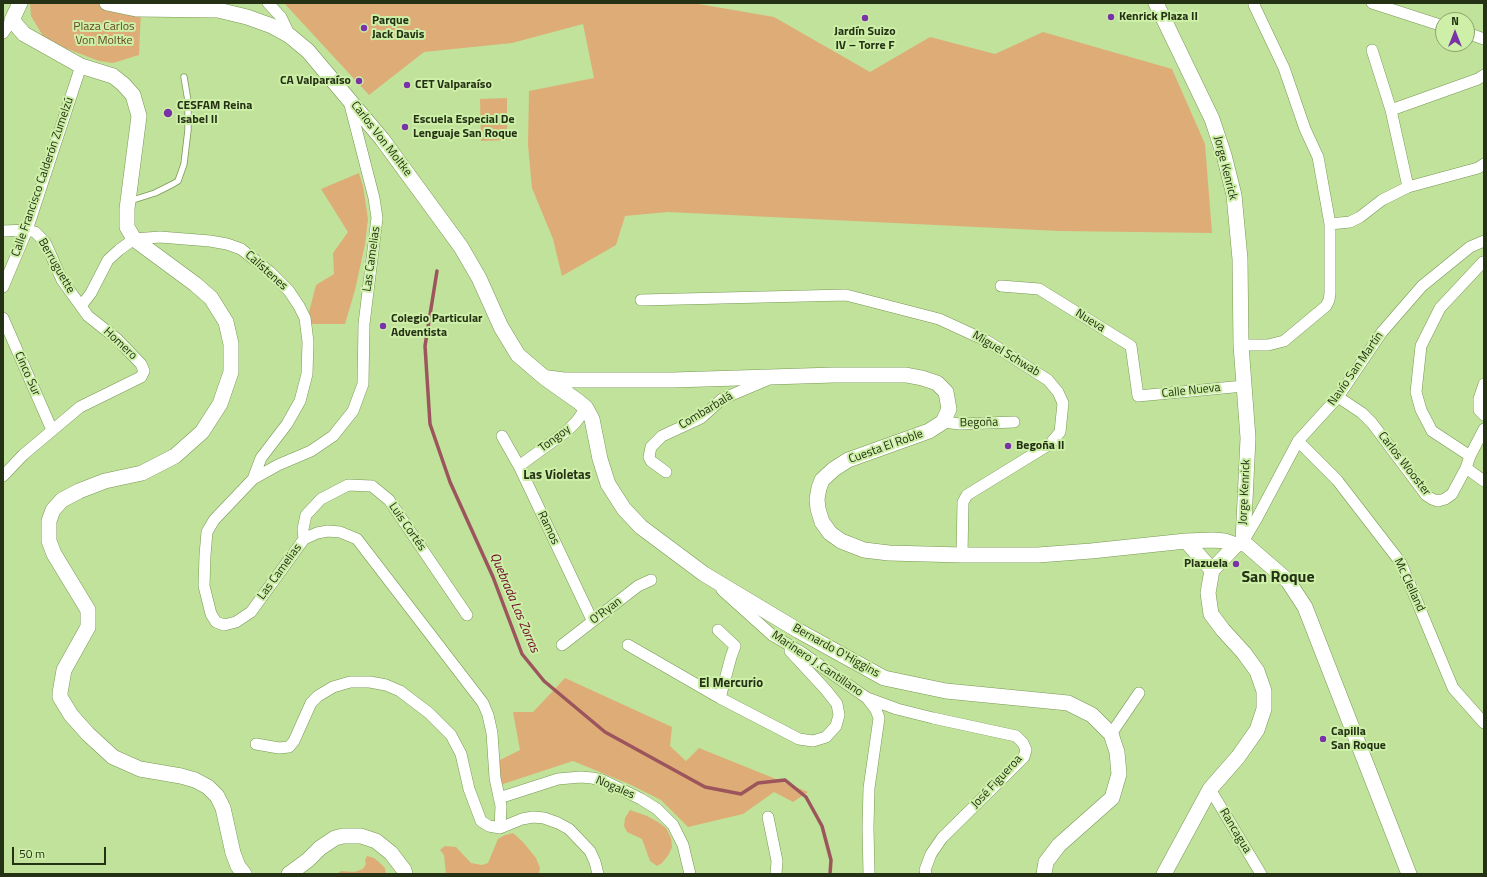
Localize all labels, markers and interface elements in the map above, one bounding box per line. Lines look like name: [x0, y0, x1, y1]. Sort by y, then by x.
place label: Kenrick Plaza II: [1119, 10, 1198, 24]
marker: Kenrick Plaza II: [1106, 12, 1116, 22]
north arrow: [1435, 12, 1475, 52]
marker: Jardín Suizo IV – Torre F: [860, 13, 870, 23]
text: N: [1451, 13, 1459, 29]
place label: Parque Jack Davis: [372, 14, 424, 42]
park label: Plaza Carlos Von Moltke: [73, 20, 135, 48]
marker: Parque Jack Davis: [359, 23, 369, 33]
place label: Jardín Suizo IV – Torre F: [834, 25, 896, 53]
place label: CA Valparaíso: [280, 74, 351, 88]
marker: CA Valparaíso: [354, 76, 364, 86]
place label: CET Valparaíso: [415, 78, 492, 92]
marker: CET Valparaíso: [402, 80, 412, 90]
street label: Calle Francisco Calderón Zumelzú: [9, 95, 77, 259]
place label: CESFAM Reina Isabel II: [177, 99, 252, 127]
street label: Carlos Von Moltke: [347, 99, 415, 179]
marker: CESFAM Reina Isabel II: [162, 107, 174, 119]
place label: Escuela Especial De Lenguaje San Roque: [413, 113, 517, 141]
marker: Escuela Especial De Lenguaje San Roque: [400, 122, 410, 132]
street label: Jorge Kenrick: [1210, 134, 1240, 202]
street label: Las Camelias: [360, 226, 384, 292]
street label: Berruguette: [34, 236, 78, 296]
street label: Calístenes: [242, 248, 290, 294]
street label: Nueva: [1073, 306, 1107, 336]
place label: Colegio Particular Adventista: [391, 312, 483, 340]
marker: Colegio Particular Adventista: [378, 321, 388, 331]
street label: Homero: [100, 325, 140, 363]
street label: Miguel Schwab: [970, 328, 1042, 380]
street label: Navío San Martín: [1325, 329, 1387, 409]
street label: Cinco Sur: [11, 350, 43, 398]
street label: Calle Nueva: [1161, 381, 1221, 401]
street label: Combarbalá: [676, 389, 736, 433]
street label: Begoña: [960, 415, 998, 431]
street label: Tongoy: [536, 422, 574, 456]
street label: Cuesta El Roble: [847, 427, 925, 467]
street label: Carlos Wooster: [1375, 429, 1433, 499]
place label: Begoña II: [1016, 439, 1064, 453]
marker: Begoña II: [1003, 441, 1013, 451]
street label: Jorge Kenrick: [1236, 459, 1254, 525]
district label: Las Violetas: [523, 468, 591, 484]
street label: Luis Cortés: [385, 500, 429, 554]
street label: Ramos: [534, 509, 562, 547]
street label: Las Camelias: [255, 541, 305, 603]
water label: Quebrada Las Zorras: [486, 551, 542, 655]
street label: Mc Clelland: [1390, 556, 1428, 614]
place label: Plazuela: [1184, 557, 1228, 571]
marker: Plazuela: [1231, 559, 1241, 569]
district label: San Roque: [1241, 568, 1315, 588]
street label: O'Ryan: [587, 594, 625, 628]
street label: Bernardo O'Higgins: [790, 621, 882, 681]
street label: Marinero J .Cantillano: [769, 628, 865, 700]
district label: El Mercurio: [699, 676, 763, 692]
place label: Capilla San Roque: [1331, 725, 1386, 753]
marker: Capilla San Roque: [1318, 734, 1328, 744]
street label: José Figueroa: [969, 752, 1025, 812]
street label: Nogales: [593, 773, 637, 803]
street label: Rancagua: [1216, 806, 1254, 856]
scale bar: [14, 839, 108, 865]
text: 50 m: [19, 844, 45, 863]

